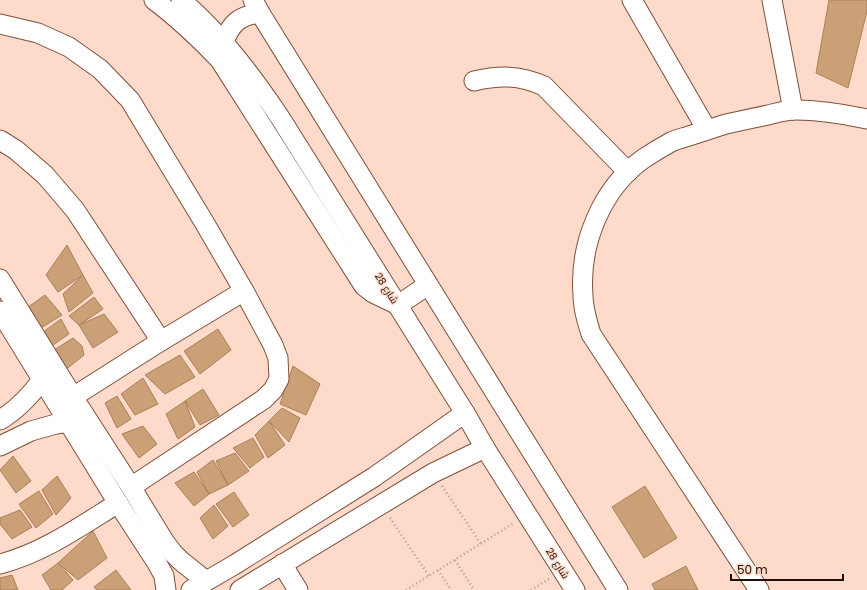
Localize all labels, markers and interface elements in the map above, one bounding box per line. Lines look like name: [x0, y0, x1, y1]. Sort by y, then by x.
street label: شارع 28: [371, 270, 402, 307]
street label: شارع 28: [542, 545, 573, 582]
scale bar: [731, 556, 843, 582]
text: 50 m: [737, 561, 768, 578]

